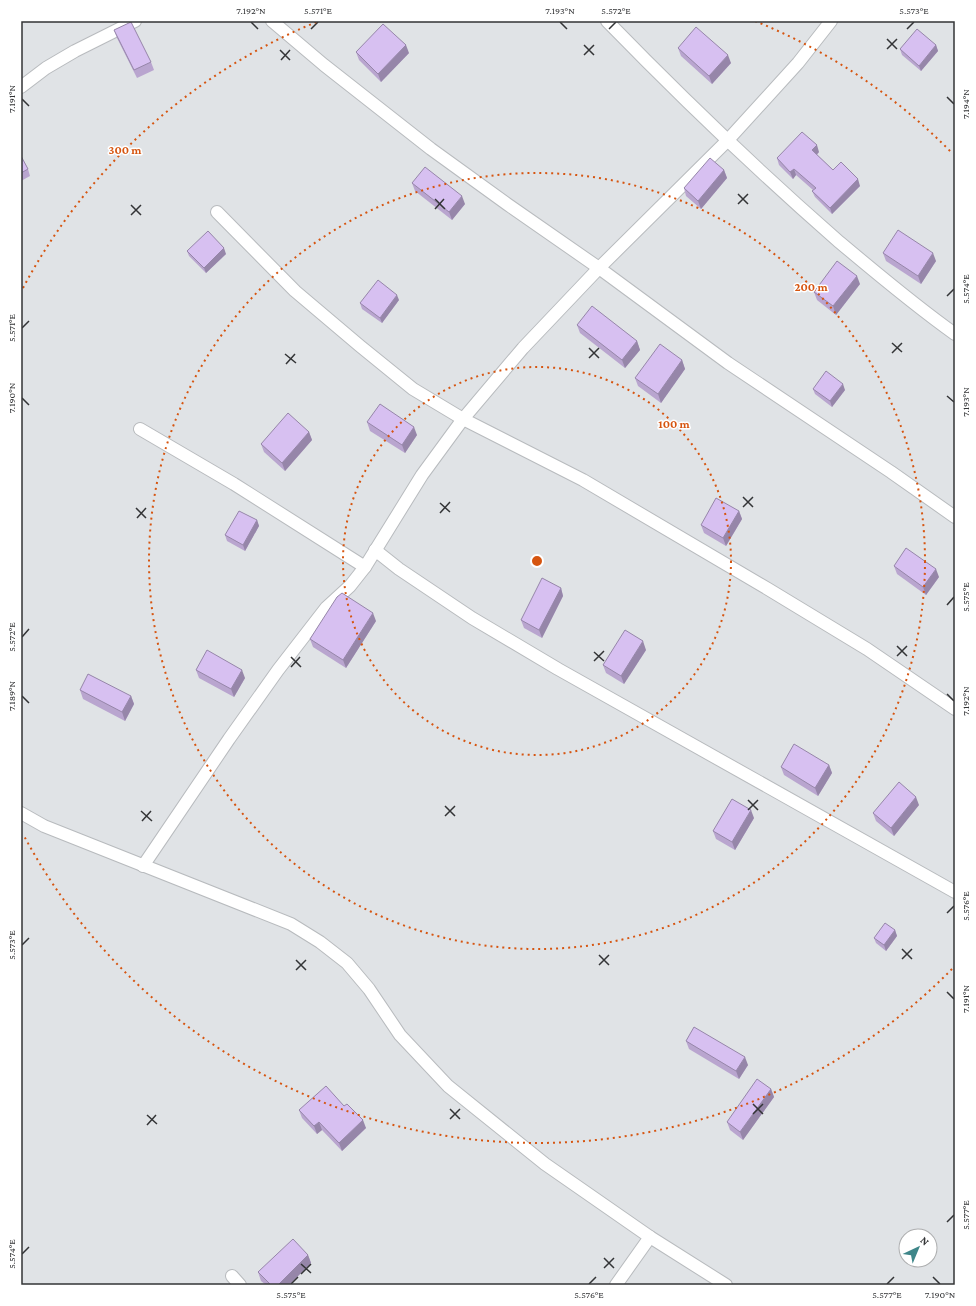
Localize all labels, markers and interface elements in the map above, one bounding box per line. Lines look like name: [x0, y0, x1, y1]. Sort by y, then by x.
text: 7.192°N: [236, 5, 266, 16]
text: 5.571°E: [304, 5, 333, 16]
text: 7.193°N: [545, 5, 575, 16]
text: 5.572°E: [601, 5, 631, 16]
text: 5.573°E: [899, 5, 929, 16]
text: 7.191°N: [6, 85, 17, 113]
text: 7.194°N: [960, 89, 971, 119]
text: 300 m: [109, 143, 142, 157]
text: 5.574°E: [960, 274, 971, 304]
text: 200 m: [794, 280, 828, 294]
text: 5.571°E: [6, 313, 17, 342]
text: 7.190°N: [6, 382, 17, 413]
text: 7.193°N: [960, 387, 971, 417]
text: 100 m: [658, 417, 691, 431]
centre of rings: [530, 554, 544, 568]
text: 5.575°E: [960, 582, 971, 612]
text: 5.572°E: [6, 622, 17, 652]
text: 7.189°N: [6, 680, 17, 711]
text: 7.192°N: [960, 686, 971, 716]
text: 5.576°E: [960, 891, 971, 921]
text: 5.573°E: [6, 930, 17, 960]
text: 7.191°N: [960, 985, 971, 1013]
text: 5.577°E: [960, 1200, 971, 1230]
north arrow: [898, 1228, 938, 1268]
text: N: [918, 1234, 932, 1248]
text: 5.574°E: [6, 1239, 17, 1269]
text: 5.575°E: [276, 1289, 306, 1300]
text: 5.576°E: [574, 1289, 604, 1300]
text: 5.577°E: [872, 1289, 902, 1300]
text: 7.190°N: [925, 1289, 956, 1300]

